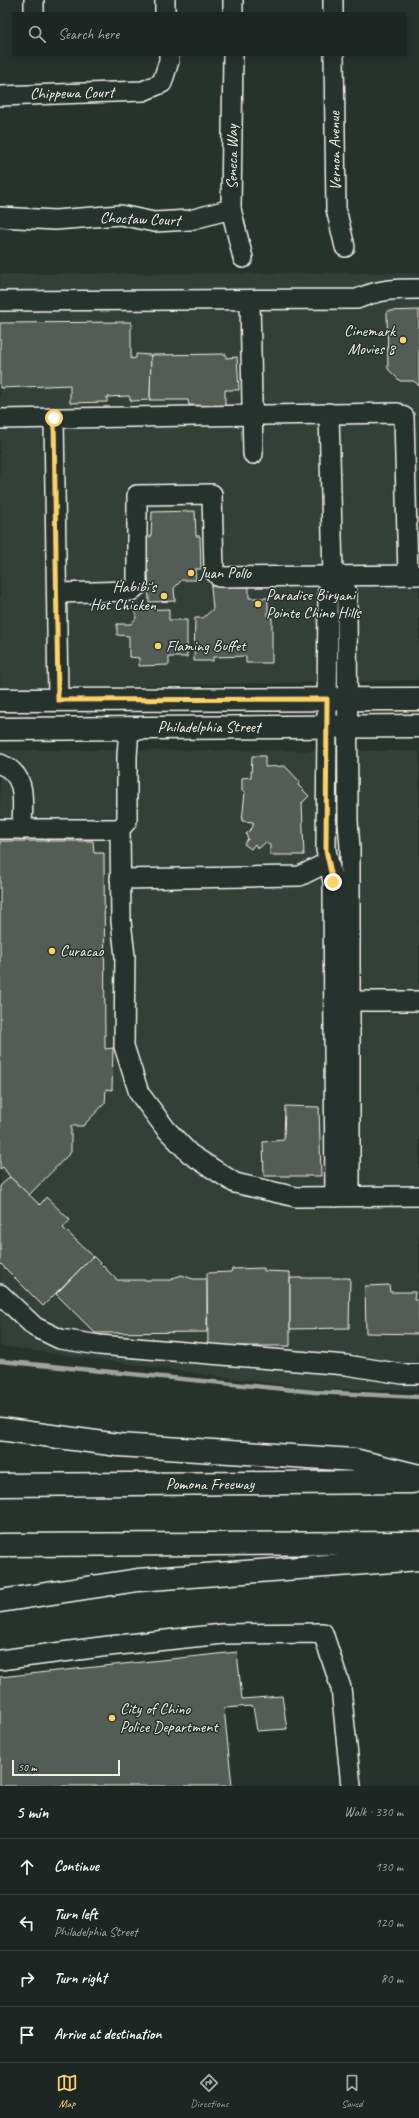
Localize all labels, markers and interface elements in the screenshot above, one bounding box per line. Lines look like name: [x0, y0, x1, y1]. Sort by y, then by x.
search box: [12, 12, 407, 56]
icon: search: [26, 23, 48, 45]
text: Search here: [58, 25, 119, 44]
street label: Chippewa Court: [30, 82, 117, 104]
street label: Vernon Avenue: [324, 110, 346, 191]
street label: Seneca Way: [222, 123, 242, 190]
street label: Choctaw Court: [100, 208, 183, 230]
place label: Cinemark Movies 8: [344, 321, 397, 359]
marker: Cinemark Movies 8: [398, 335, 408, 345]
route start: [45, 409, 63, 427]
place label: Juan Pollo: [198, 563, 252, 583]
marker: Juan Pollo: [186, 568, 196, 578]
place label: Habibi's Hot Chicken: [90, 577, 158, 615]
place label: Paradise Biryani Pointe Chino Hills: [266, 585, 362, 623]
marker: Habibi's Hot Chicken: [159, 591, 169, 601]
marker: Paradise Biryani Pointe Chino Hills: [253, 599, 263, 609]
place label: Flaming Buffet: [166, 636, 247, 656]
marker: Flaming Buffet: [153, 641, 163, 651]
street label: Philadelphia Street: [158, 717, 263, 737]
route end: [324, 873, 342, 891]
place label: Curacao: [60, 941, 105, 961]
marker: Curacao: [47, 946, 57, 956]
street label: Pomona Freeway: [166, 1474, 256, 1494]
place label: City of Chino Police Department: [120, 1699, 219, 1737]
marker: City of Chino Police Department: [107, 1713, 117, 1723]
scale bar: [12, 1758, 120, 1777]
text: 50 m: [18, 1760, 37, 1774]
text: 5 min: [16, 1802, 48, 1823]
text: Walk · 330 m: [344, 1804, 403, 1820]
icon: ahead: [16, 1856, 38, 1878]
text: Continue: [54, 1857, 99, 1876]
text: 130 m: [375, 1859, 403, 1875]
text: Turn left: [54, 1905, 97, 1924]
icon: left: [16, 1912, 38, 1934]
text: 120 m: [375, 1915, 403, 1931]
text: Philadelphia Street: [54, 1924, 138, 1940]
icon: right: [16, 1968, 38, 1990]
text: Turn right: [54, 1969, 107, 1988]
text: 80 m: [381, 1971, 403, 1987]
icon: arrive: [16, 2024, 38, 2046]
text: Arrive at destination: [54, 2025, 161, 2044]
tab: Map: [56, 2072, 78, 2110]
tab: Directions: [190, 2072, 229, 2110]
tab: Saved: [341, 2072, 363, 2110]

